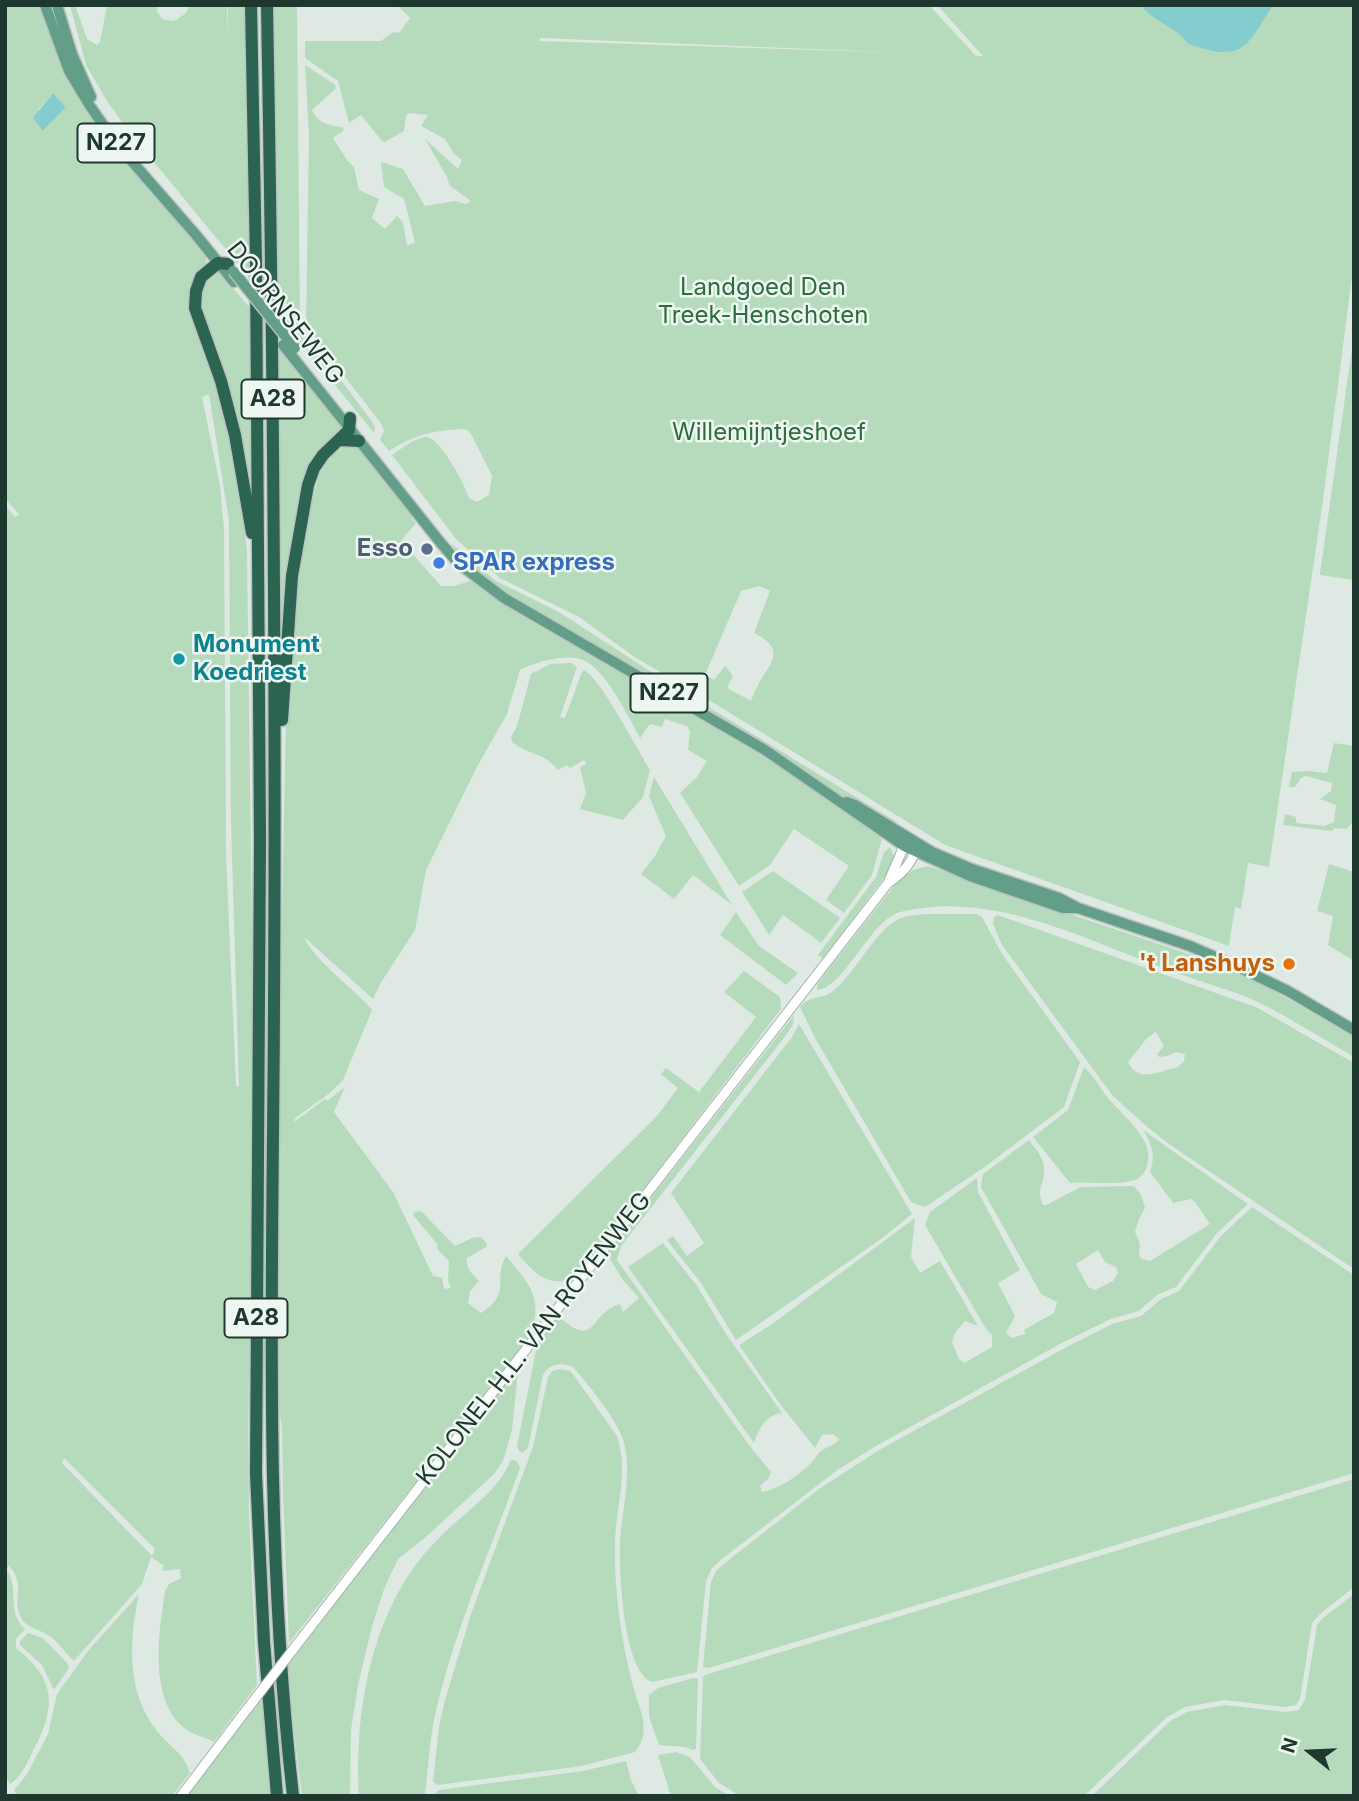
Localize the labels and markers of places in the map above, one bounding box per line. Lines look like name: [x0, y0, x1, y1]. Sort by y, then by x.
place label: Esso: [357, 535, 413, 563]
marker: Esso: [419, 541, 435, 557]
place label: SPAR express: [453, 549, 615, 577]
marker: SPAR express: [431, 555, 447, 571]
place label: Monument Koedriest: [193, 631, 320, 687]
marker: Monument Koedriest: [171, 651, 187, 667]
place label: 't Lanshuys: [1139, 950, 1275, 978]
marker: 't Lanshuys: [1281, 956, 1297, 972]

